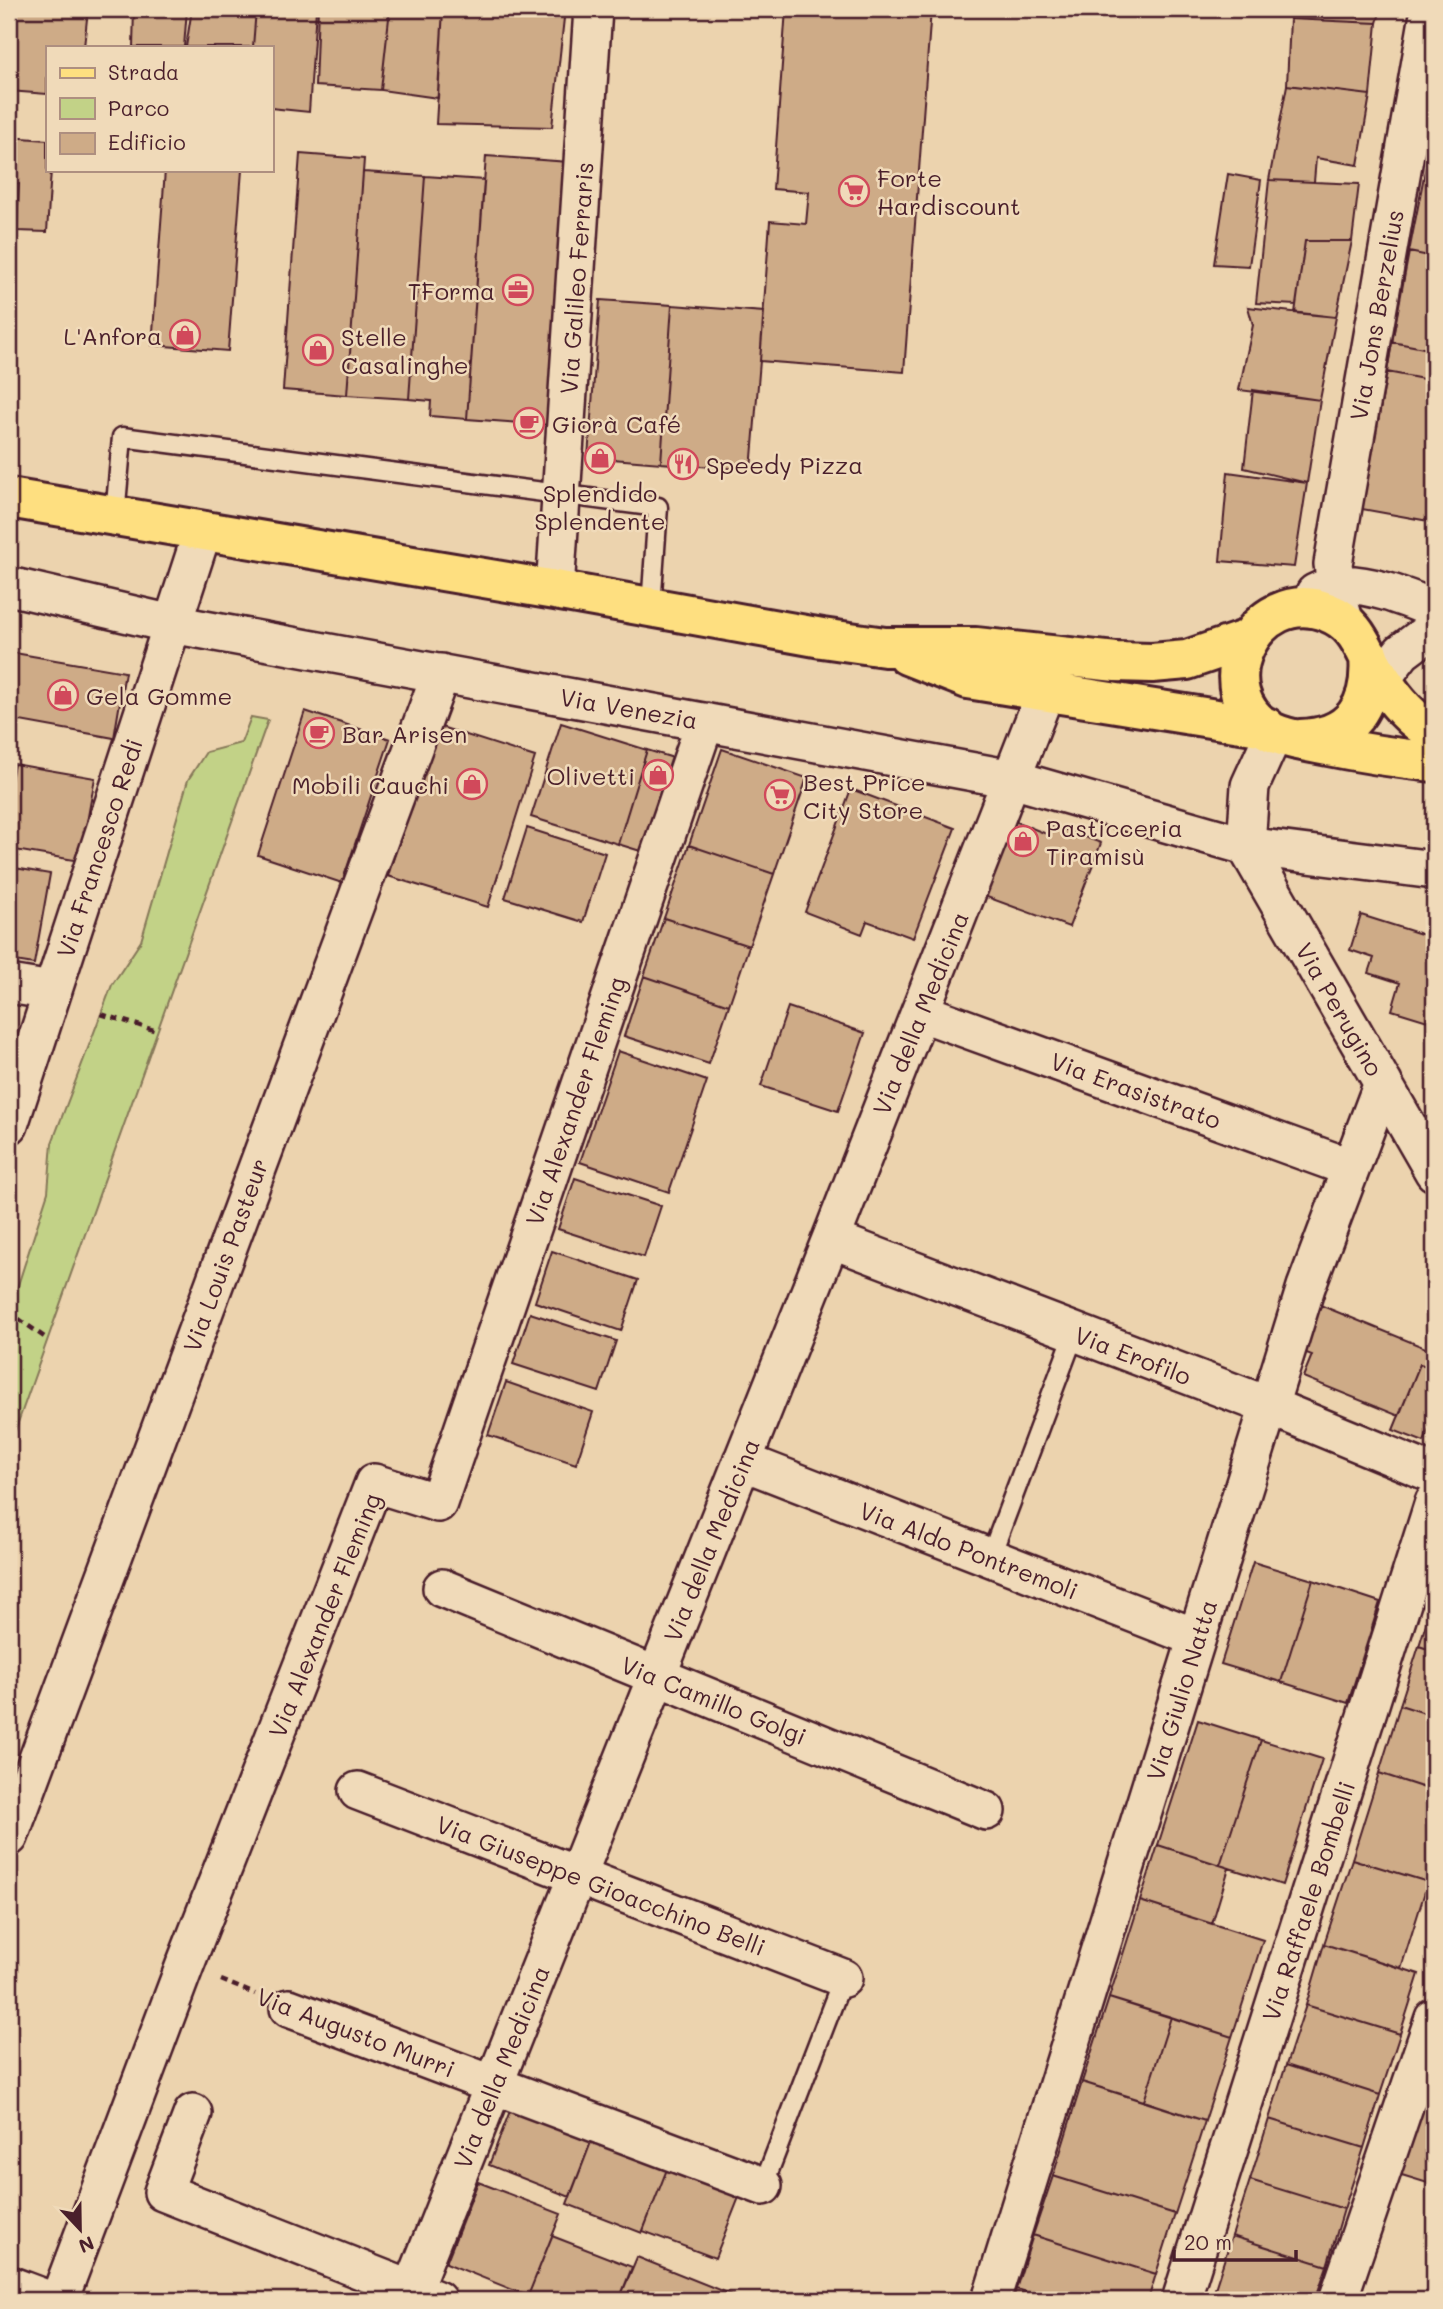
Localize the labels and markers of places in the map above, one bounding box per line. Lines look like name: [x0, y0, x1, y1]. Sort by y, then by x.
place label: Forte Hardiscount: [877, 162, 1021, 221]
supermarket icon: Forte Hardiscount: [837, 174, 871, 208]
office icon: TForma: [501, 273, 535, 307]
place label: TForma: [408, 275, 495, 306]
shop icon: L'Anfora: [168, 318, 202, 352]
place label: L'Anfora: [64, 320, 162, 351]
place label: Stelle Casalinghe: [341, 321, 469, 380]
shop icon: Stelle Casalinghe: [301, 333, 335, 367]
cafe icon: Giorà Café: [512, 406, 546, 440]
place label: Giorà Café: [552, 408, 681, 439]
shop icon: Splendido Splendente: [583, 441, 617, 475]
restaurant icon: Speedy Pizza: [666, 447, 700, 481]
place label: Speedy Pizza: [706, 449, 863, 480]
place label: Splendido Splendente: [534, 477, 666, 536]
shop icon: Gela Gomme: [46, 678, 80, 712]
place label: Gela Gomme: [86, 680, 232, 711]
cafe icon: Bar Arisen: [302, 716, 336, 750]
place label: Bar Arisen: [342, 718, 467, 749]
shop icon: Olivetti: [641, 758, 675, 792]
place label: Olivetti: [547, 760, 635, 791]
place label: Best Price City Store: [803, 766, 926, 825]
shop icon: Mobili Cauchi: [455, 767, 489, 801]
place label: Mobili Cauchi: [292, 769, 449, 800]
supermarket icon: Best Price City Store: [763, 778, 797, 812]
place label: Pasticceria Tiramisù: [1046, 812, 1183, 871]
shop icon: Pasticceria Tiramisù: [1006, 824, 1040, 858]

